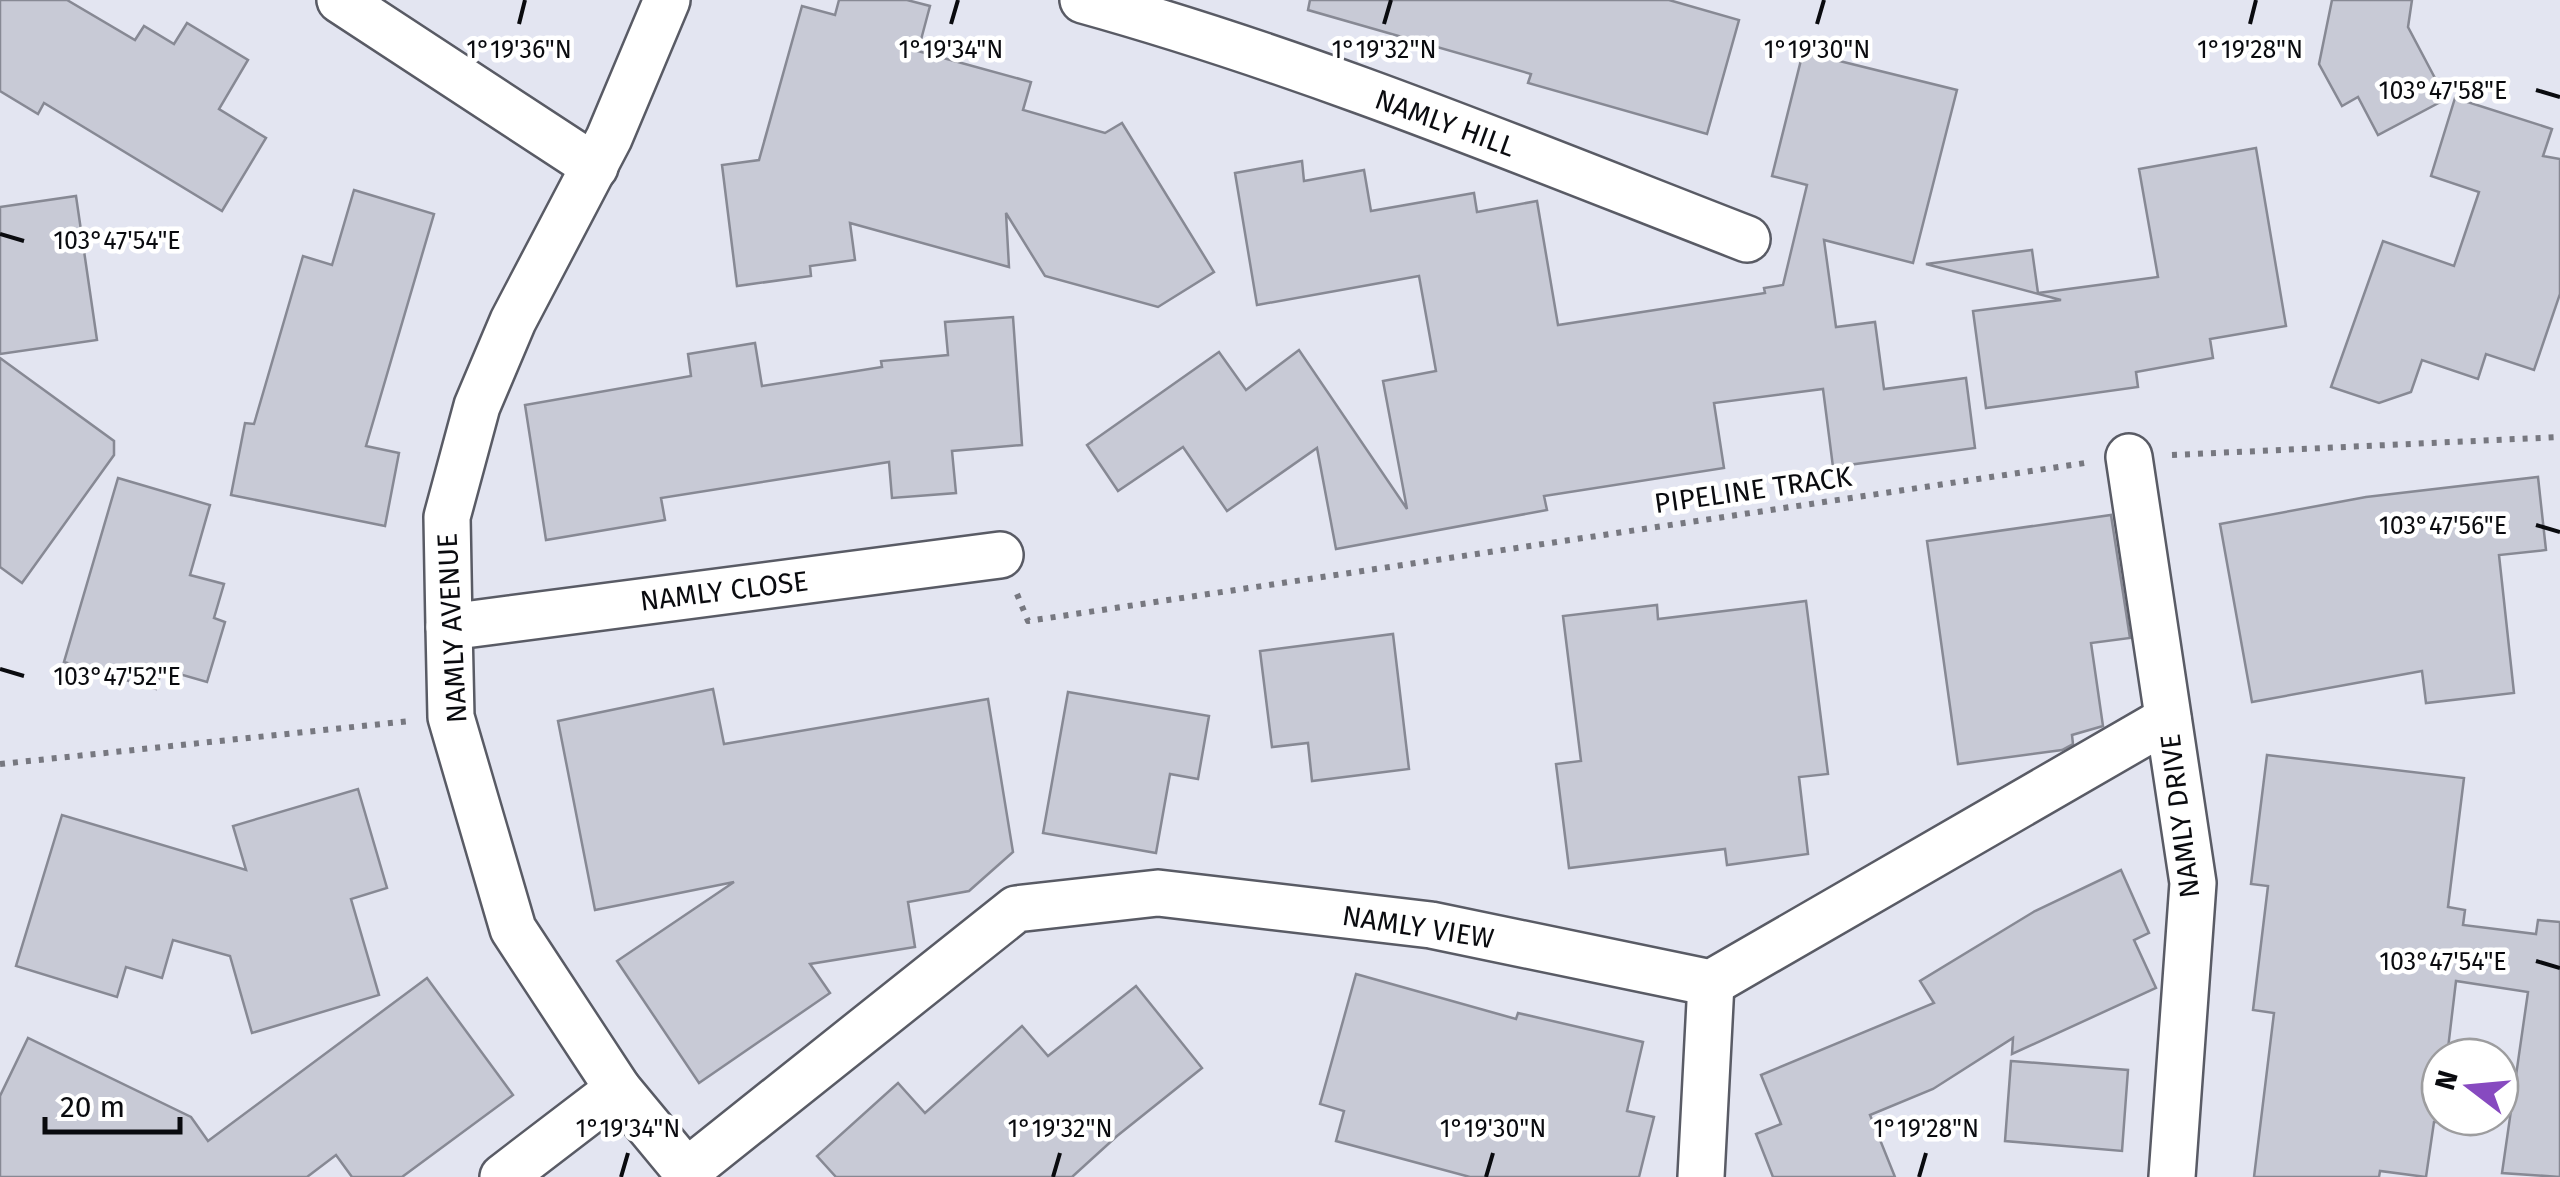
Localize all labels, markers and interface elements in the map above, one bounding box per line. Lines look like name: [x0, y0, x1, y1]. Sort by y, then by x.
text: 1°19'36"N: [466, 35, 572, 65]
text: 1°19'34"N: [899, 35, 1003, 65]
text: 1°19'32"N: [1332, 35, 1436, 65]
text: 1°19'30"N: [1764, 35, 1870, 65]
text: 1°19'28"N: [2197, 35, 2303, 65]
text: 103°47'58"E: [2379, 76, 2507, 106]
street label: NAMLY HILL: [1371, 82, 1519, 164]
text: 103°47'54"E: [53, 226, 181, 256]
street label: PIPELINE TRACK: [1652, 460, 1854, 520]
text: 103°47'56"E: [2379, 511, 2507, 541]
street label: NAMLY AVENUE: [431, 532, 473, 724]
street label: NAMLY CLOSE: [638, 564, 810, 618]
text: 103°47'52"E: [53, 662, 181, 692]
street label: NAMLY DRIVE: [2154, 732, 2206, 900]
street label: NAMLY VIEW: [1340, 899, 1496, 955]
text: 103°47'54"E: [2379, 947, 2507, 977]
north arrow: [2420, 1037, 2520, 1137]
text: N: [2428, 1067, 2465, 1094]
scale bar: [45, 1072, 180, 1134]
text: 20 m: [60, 1089, 125, 1125]
text: 1°19'34"N: [576, 1114, 680, 1144]
text: 1°19'32"N: [1008, 1114, 1112, 1144]
text: 1°19'30"N: [1440, 1114, 1546, 1144]
text: 1°19'28"N: [1873, 1114, 1979, 1144]

